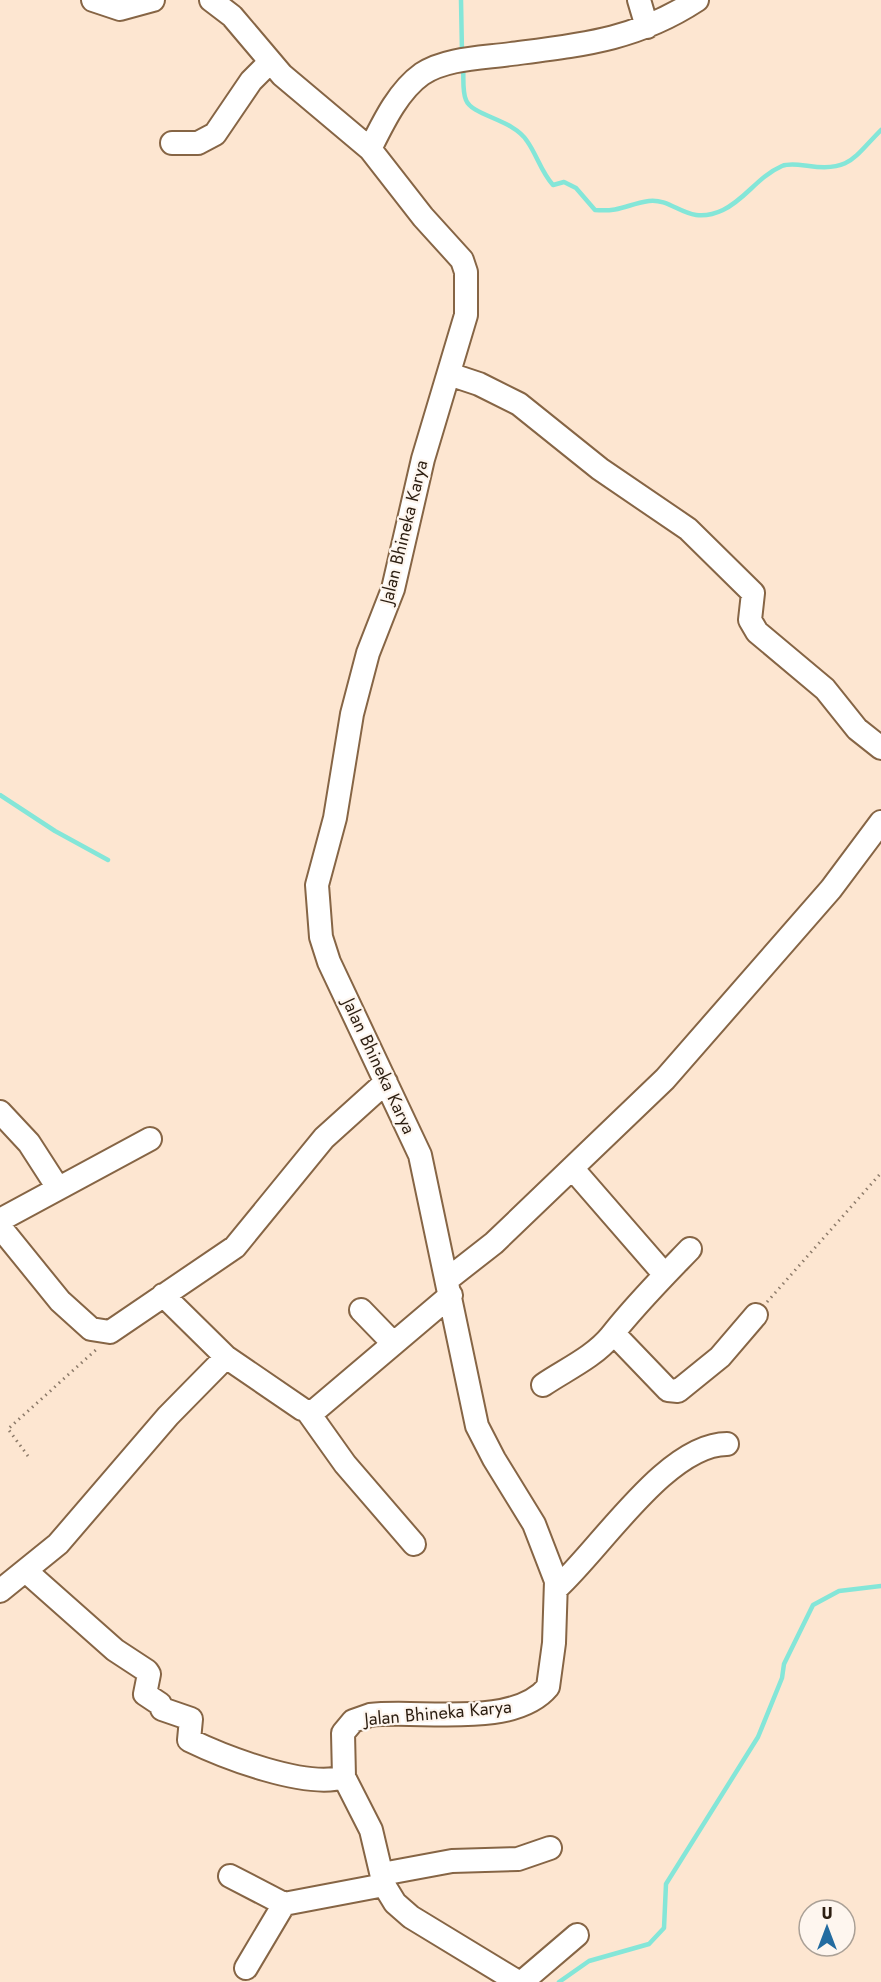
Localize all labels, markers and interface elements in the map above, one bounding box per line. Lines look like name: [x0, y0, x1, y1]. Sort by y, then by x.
street label: Jalan Bhineka Karya: [373, 457, 434, 609]
street label: Jalan Bhineka Karya: [335, 992, 422, 1138]
street label: Jalan Bhineka Karya: [361, 1694, 513, 1733]
north arrow: [797, 1898, 857, 1958]
text: U: [821, 1902, 833, 1925]

